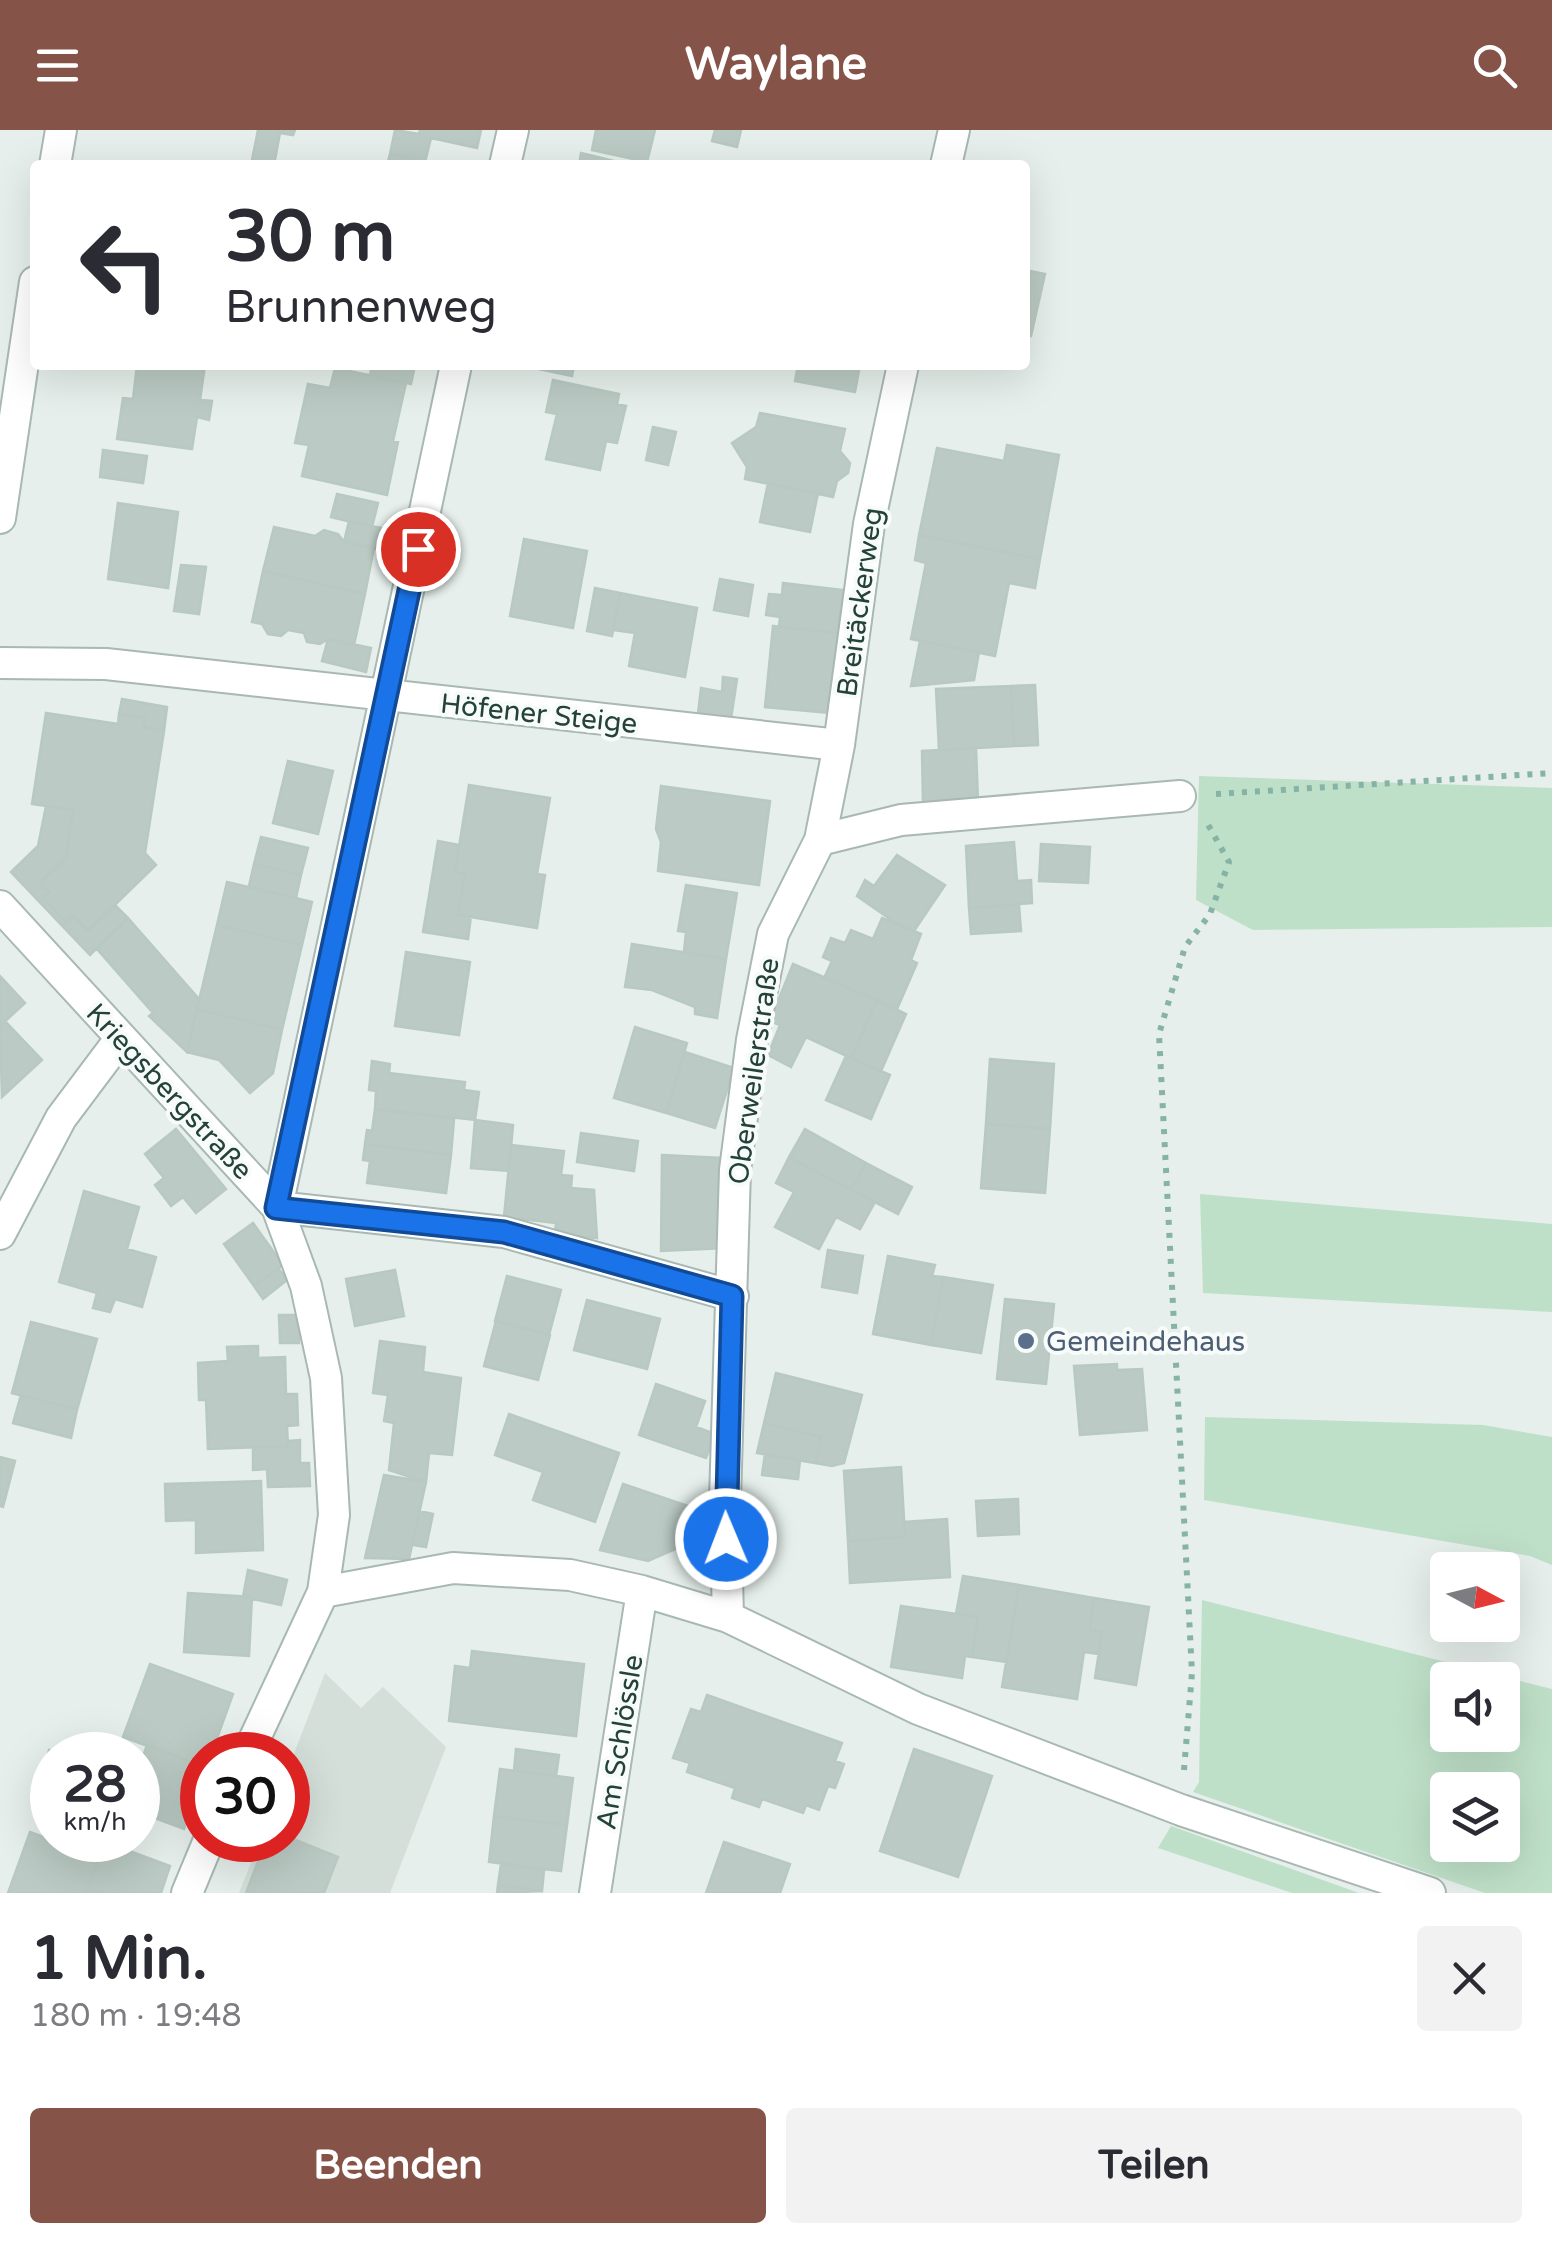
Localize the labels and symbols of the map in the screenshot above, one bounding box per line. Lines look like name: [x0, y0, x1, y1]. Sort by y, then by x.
street label: Breitäckerweg: [830, 505, 890, 699]
pin: [376, 507, 461, 592]
street label: Höfener Steige: [439, 687, 639, 741]
street label: Oberweilerstraße: [721, 956, 787, 1187]
street label: Kriegsbergstraße: [79, 997, 260, 1187]
place label: Gemeindehaus: [1046, 1325, 1245, 1359]
marker: Gemeindehaus: [1015, 1330, 1037, 1352]
position arrow: [674, 1487, 778, 1591]
north arrow: [1430, 1552, 1520, 1642]
street label: Am Schlössle: [589, 1652, 651, 1832]
speed limit sign: 30: [180, 1732, 310, 1862]

